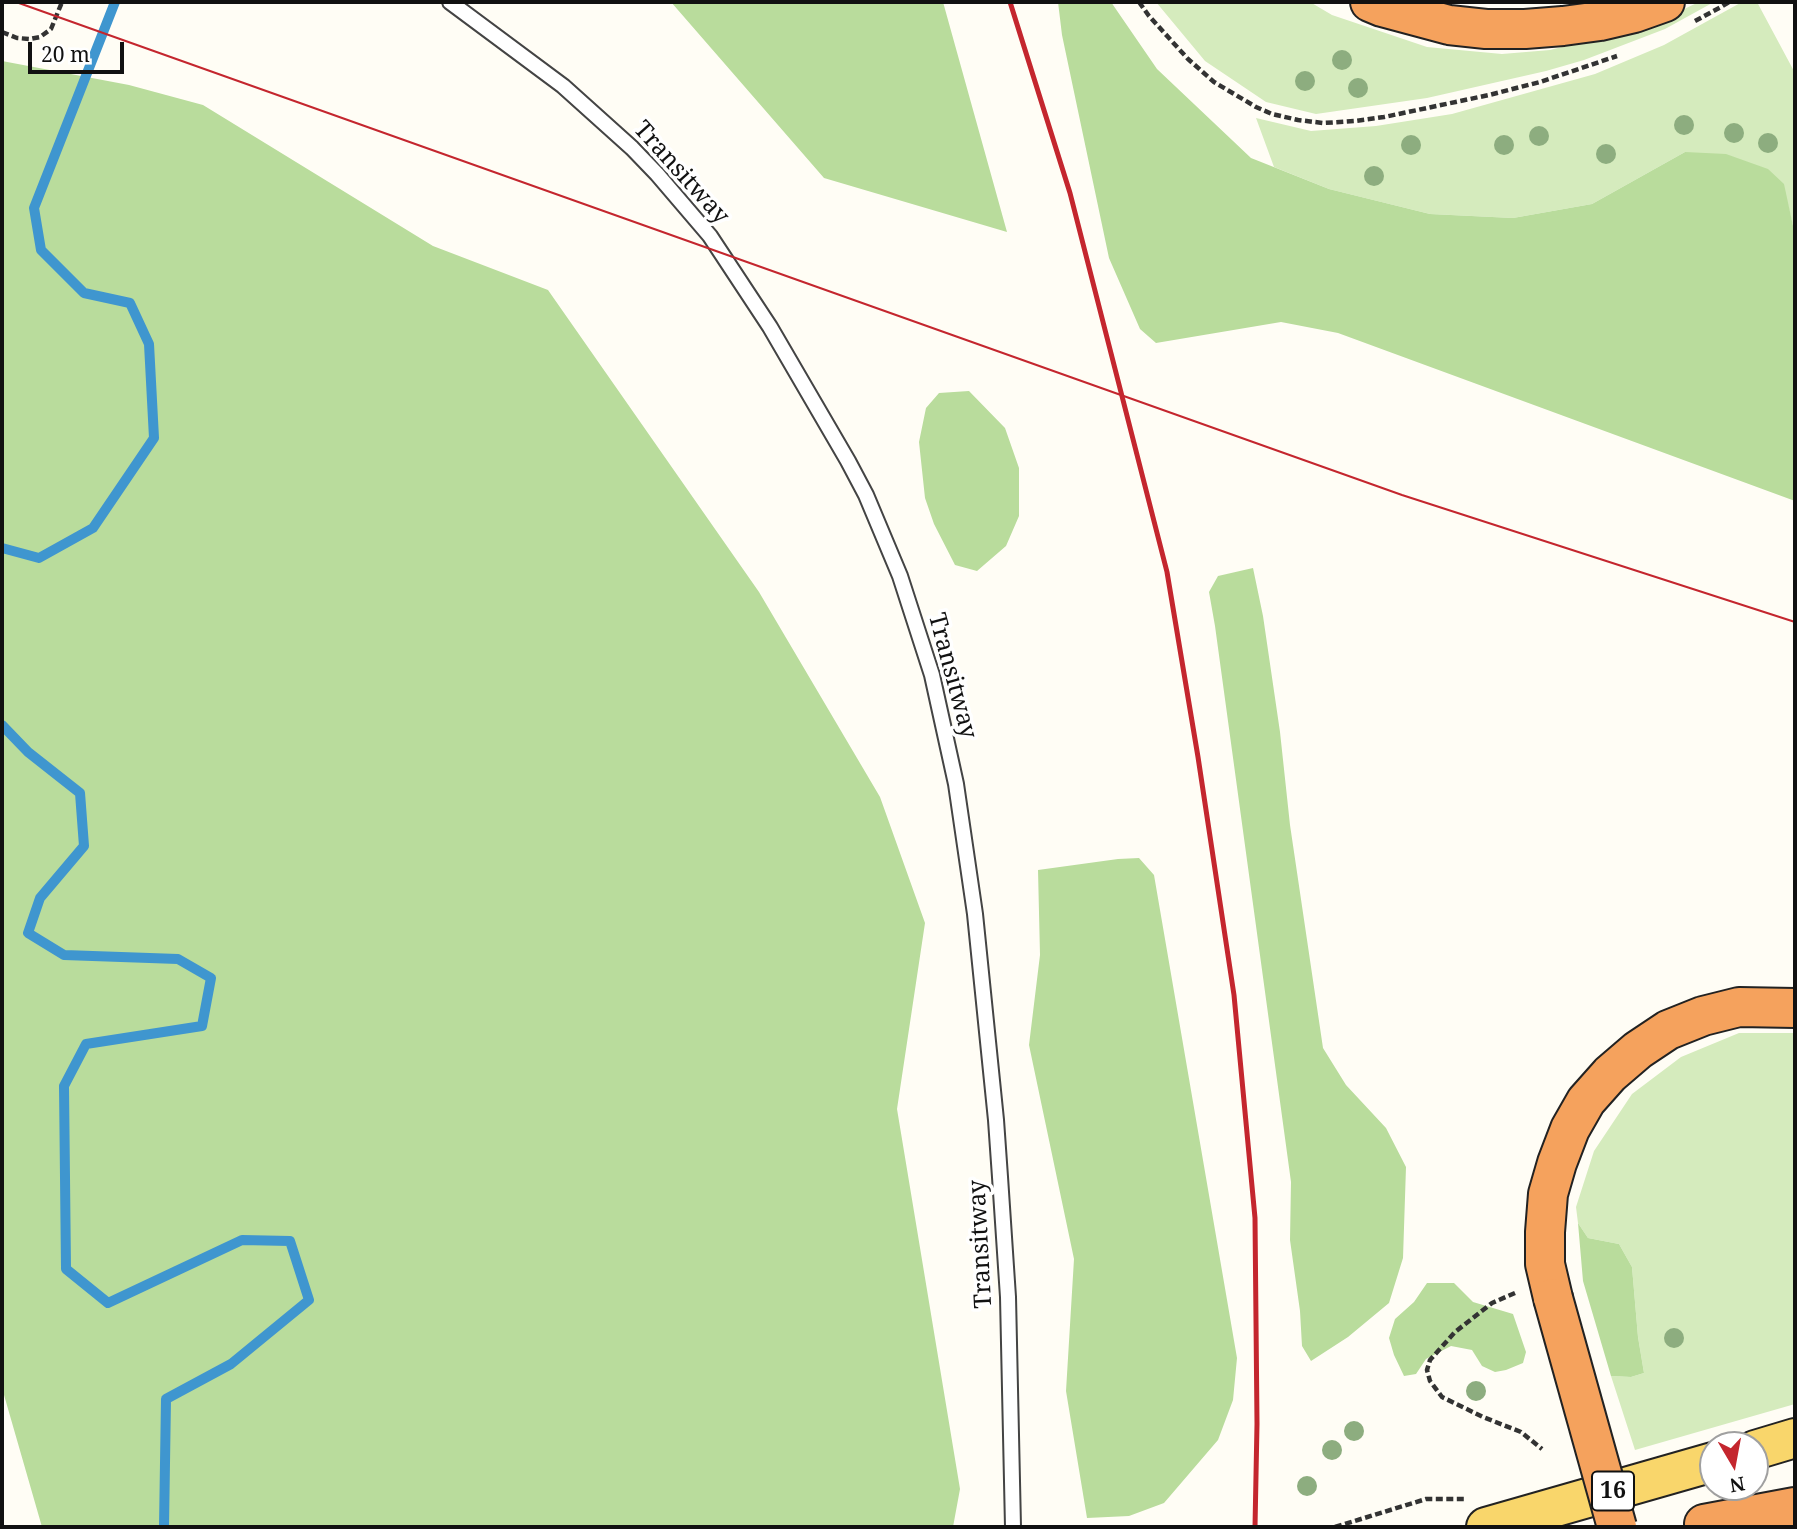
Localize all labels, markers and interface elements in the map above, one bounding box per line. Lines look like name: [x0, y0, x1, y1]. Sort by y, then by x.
scale bar: [32, 28, 128, 72]
text: 20 m: [41, 40, 90, 68]
street label: Transitway: [627, 116, 735, 230]
street label: Transitway: [921, 610, 983, 742]
street label: Transitway: [963, 1179, 999, 1309]
north arrow: [1699, 1431, 1769, 1501]
text: N: [1728, 1471, 1747, 1499]
road number: 16: [1592, 1472, 1634, 1510]

